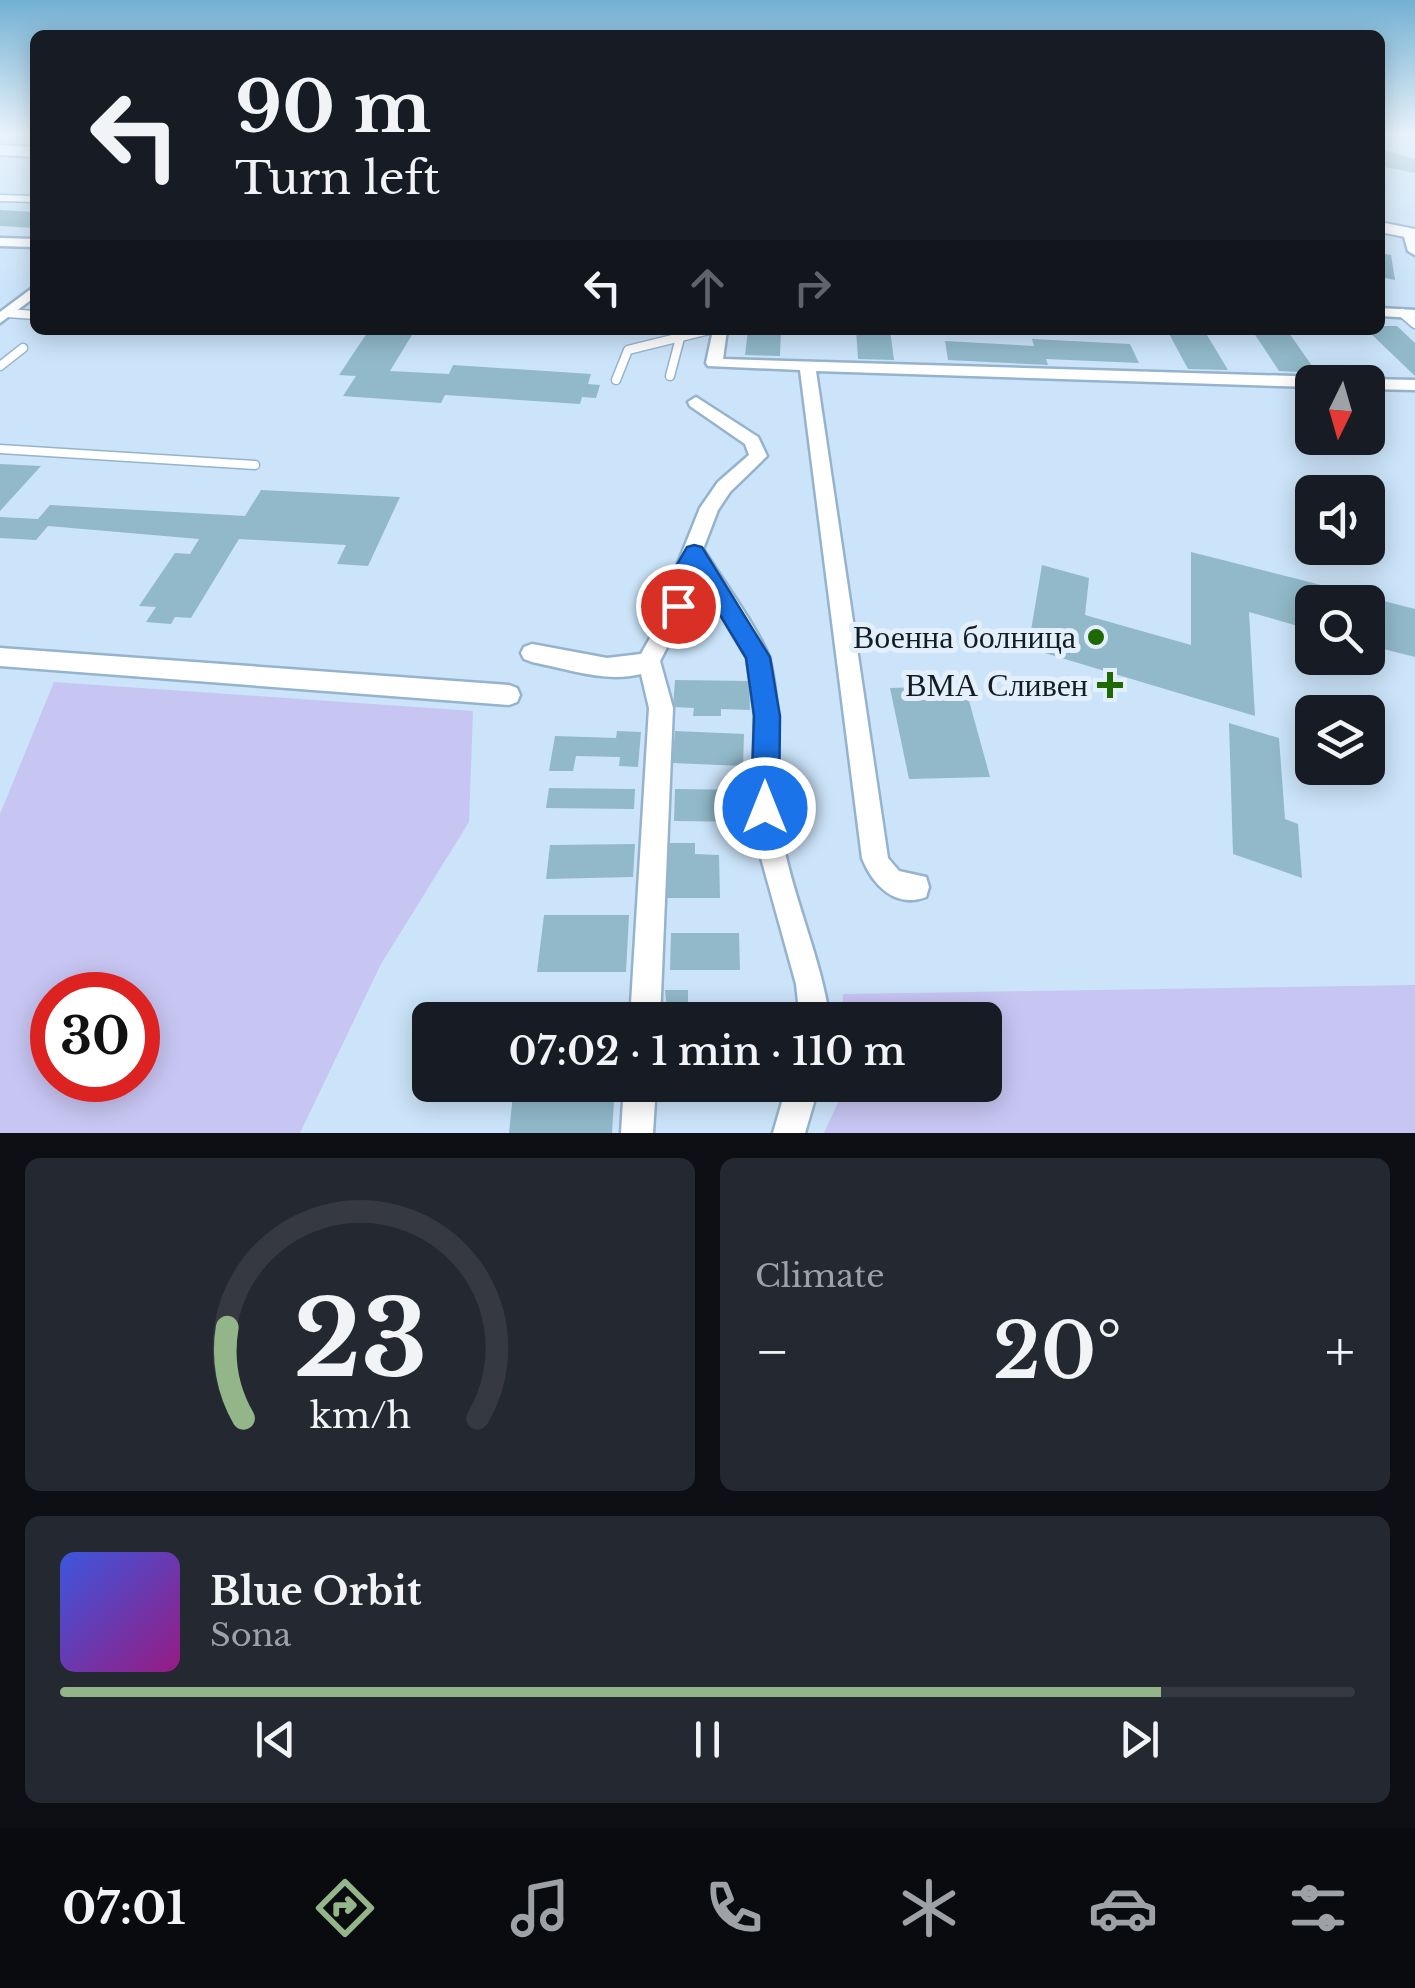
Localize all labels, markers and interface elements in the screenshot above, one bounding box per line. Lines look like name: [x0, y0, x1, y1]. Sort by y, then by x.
text: 90 m: [235, 64, 431, 151]
icon: left: [70, 70, 200, 200]
text: Turn left: [235, 150, 440, 206]
icon: left: [575, 260, 630, 315]
icon: ahead: [680, 260, 735, 315]
icon: right: [785, 260, 840, 315]
north arrow: [1295, 365, 1385, 455]
map controls: [1295, 365, 1385, 785]
button: sound: [1295, 475, 1385, 565]
pin: [636, 564, 721, 649]
icon: arrive: [651, 579, 706, 634]
button: search: [1295, 585, 1385, 675]
place label: Военна болница: [853, 617, 1076, 657]
marker: Военна болница: [1085, 626, 1107, 648]
place label: ВМА Сливен: [905, 665, 1088, 705]
marker: ВМА Сливен: [1097, 672, 1123, 698]
button: layers: [1295, 695, 1385, 785]
position arrow: [713, 756, 817, 860]
speed limit sign: 30: [30, 972, 160, 1102]
text: 07:02 · 1 min · 110 m: [509, 1028, 905, 1075]
text: Climate: [755, 1256, 884, 1296]
text: 23: [293, 1275, 427, 1404]
text: 20°: [993, 1305, 1122, 1398]
text: −: [755, 1318, 790, 1386]
text: +: [1325, 1318, 1355, 1386]
text: km/h: [309, 1393, 411, 1438]
text: Blue Orbit: [210, 1568, 421, 1615]
text: Sona: [210, 1615, 291, 1655]
icon: previous: [248, 1712, 303, 1767]
icon: pause: [680, 1712, 735, 1767]
icon: next: [1112, 1712, 1167, 1767]
icon: directions: [310, 1873, 380, 1943]
icon: music: [505, 1873, 575, 1943]
icon: phone: [699, 1873, 769, 1943]
icon: climate: [894, 1873, 964, 1943]
icon: car: [1088, 1873, 1158, 1943]
icon: filters: [1283, 1873, 1353, 1943]
text: 07:01: [62, 1880, 186, 1936]

